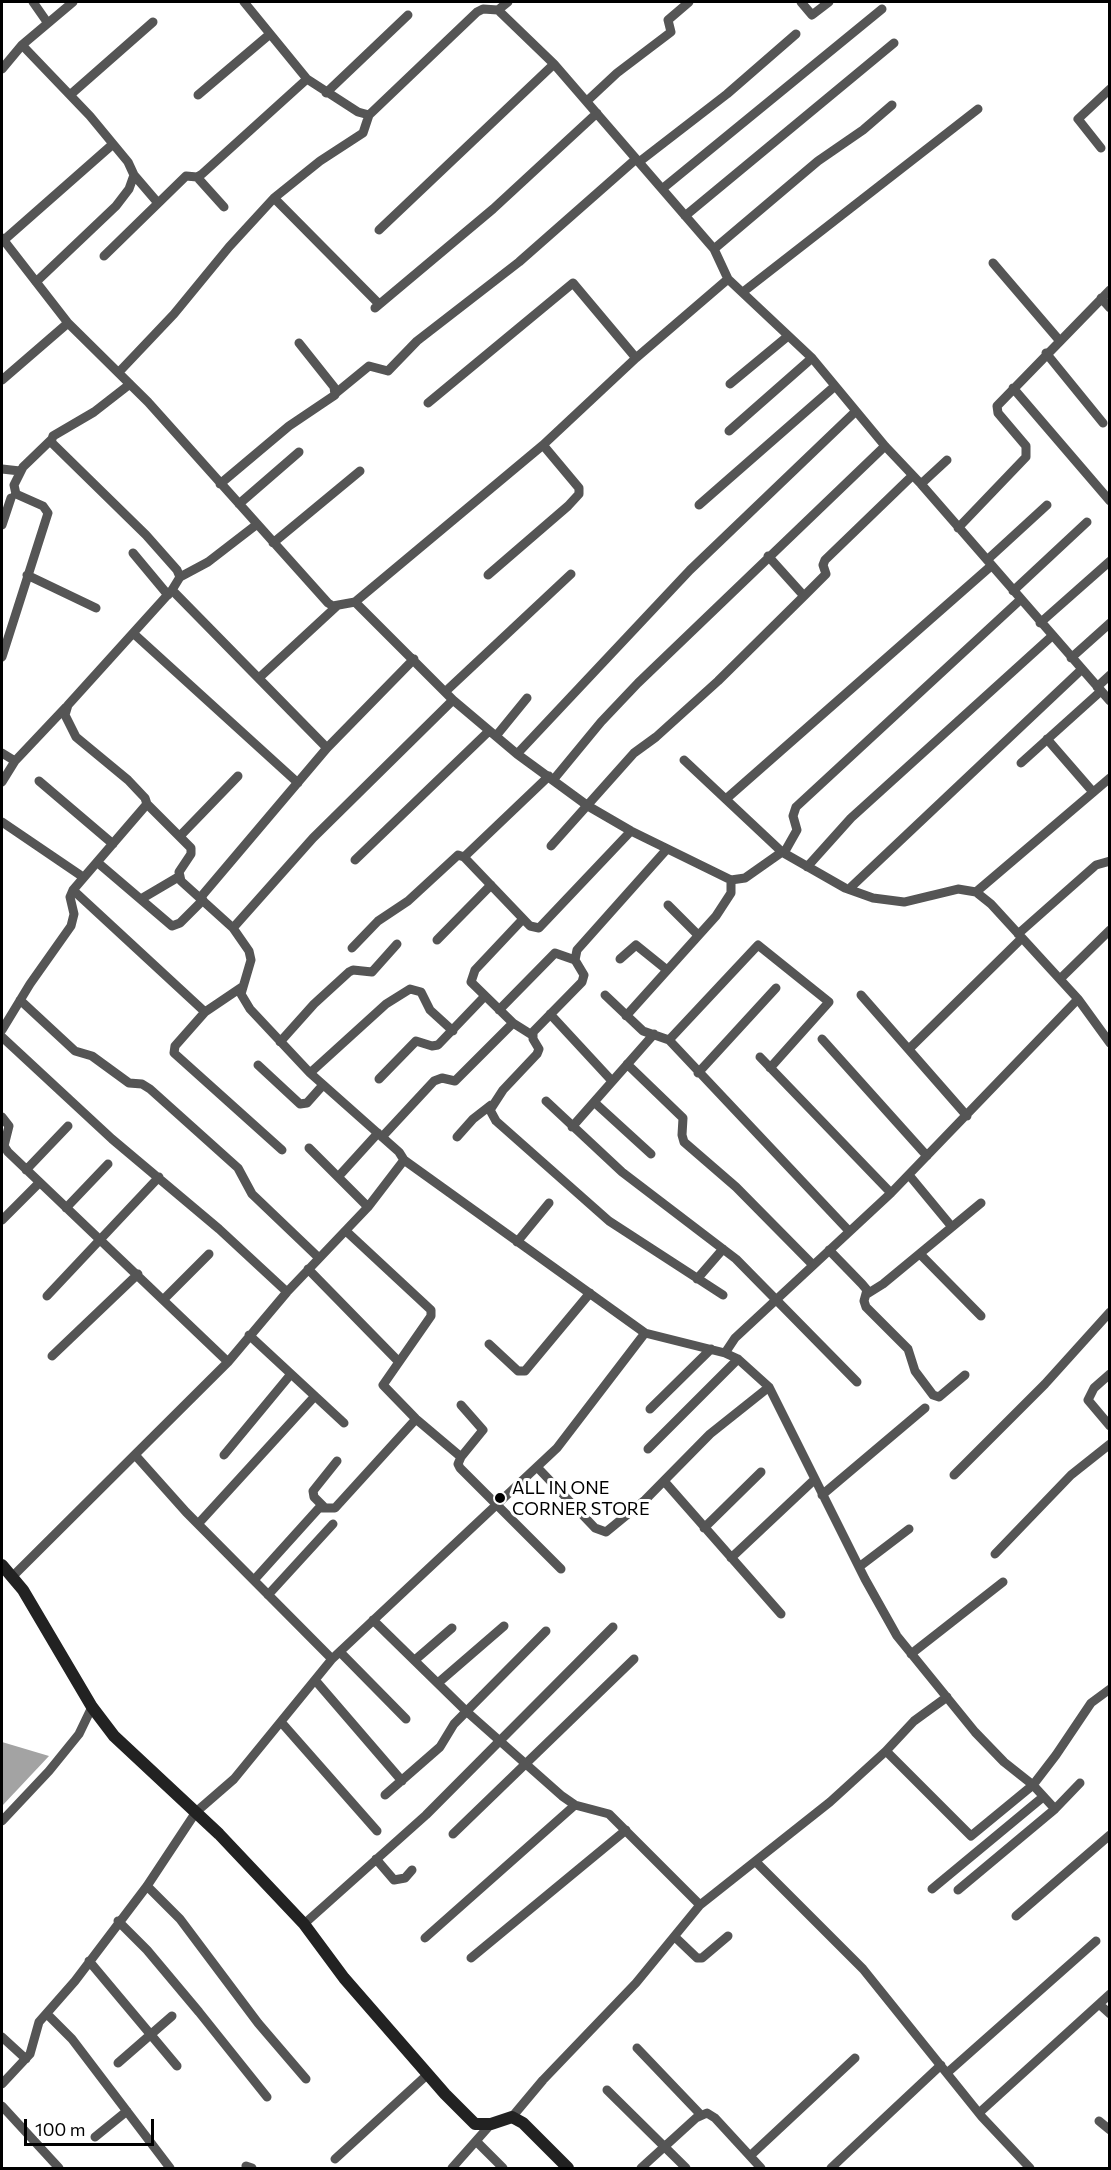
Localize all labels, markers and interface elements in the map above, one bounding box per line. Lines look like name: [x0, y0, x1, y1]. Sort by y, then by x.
place label: ALL IN ONE CORNER STORE: [512, 1477, 650, 1520]
marker: ALL IN ONE CORNER STORE: [493, 1491, 507, 1505]
scale bar: [27, 2107, 158, 2145]
text: 100 m: [35, 2118, 85, 2140]

